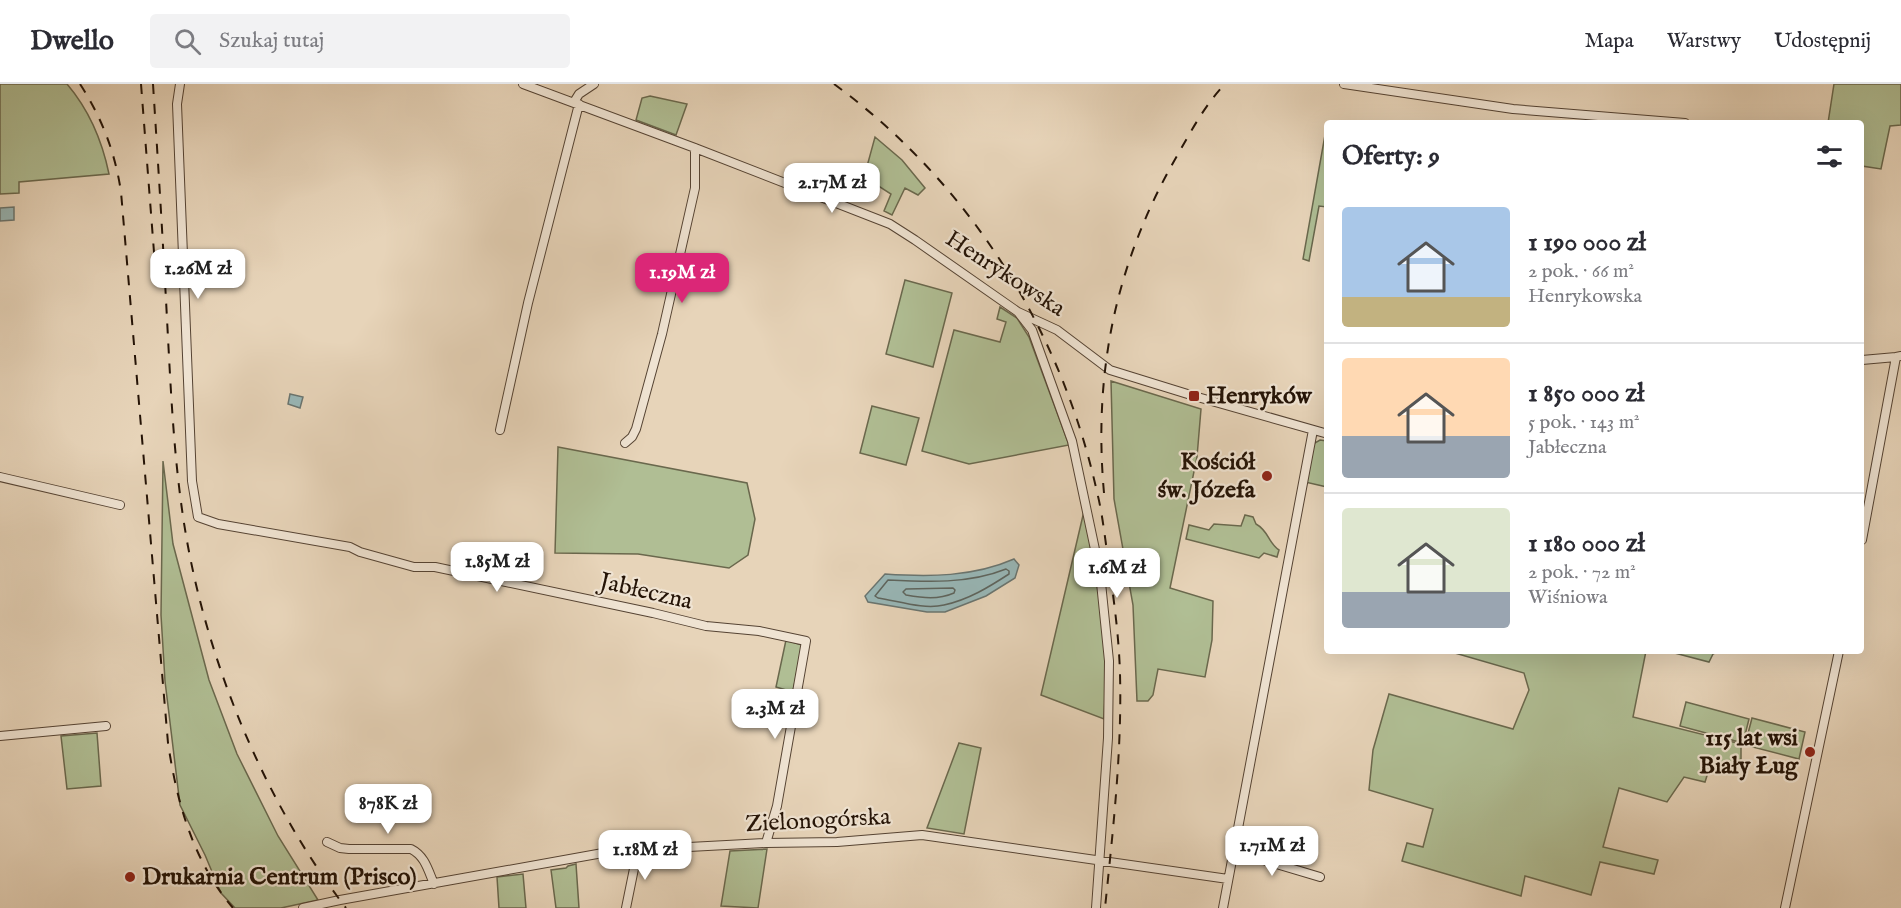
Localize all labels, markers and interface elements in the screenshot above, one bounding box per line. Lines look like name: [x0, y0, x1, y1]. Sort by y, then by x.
search box: [150, 14, 570, 68]
text: Dwello: [30, 24, 114, 59]
icon: search: [171, 25, 204, 58]
text: Szukaj tutaj: [219, 27, 324, 55]
text: Mapa: [1584, 28, 1634, 55]
text: Warstwy: [1667, 28, 1741, 55]
text: Udostępnij: [1774, 28, 1871, 55]
text: Oferty: 9: [1342, 140, 1440, 173]
icon: filters: [1813, 140, 1846, 173]
pin: 2.17M zł: [770, 163, 894, 214]
text: 2.17M zł: [798, 170, 866, 195]
street label: Henrykowska: [939, 224, 1071, 325]
text: 1 190 000 zł: [1528, 226, 1646, 259]
icon: home: [1390, 231, 1462, 303]
pin: 1.26M zł: [136, 249, 260, 300]
pin: 1.19M zł: [620, 253, 744, 304]
text: 1.26M zł: [164, 256, 232, 281]
text: 2 pok. · 66 m²: [1528, 259, 1634, 284]
text: 1.19M zł: [649, 260, 715, 285]
text: Henrykowska: [1528, 284, 1642, 309]
text: 1 850 000 zł: [1528, 377, 1644, 410]
place label: Henryków: [1206, 381, 1313, 412]
icon: home: [1390, 382, 1462, 454]
marker: Henryków: [1187, 389, 1201, 403]
text: 5 pok. · 143 m²: [1528, 410, 1640, 435]
text: Jabłeczna: [1528, 435, 1607, 460]
place label: Kościół św. Józefa: [1158, 447, 1256, 506]
marker: Kościół św. Józefa: [1260, 469, 1274, 483]
text: 1 180 000 zł: [1528, 527, 1645, 560]
icon: home: [1390, 532, 1462, 604]
pin: 1.85M zł: [435, 542, 559, 593]
pin: 1.6M zł: [1062, 548, 1172, 599]
text: 1.85M zł: [465, 549, 529, 574]
text: 1.6M zł: [1088, 555, 1146, 580]
text: 2 pok. · 72 m²: [1528, 560, 1636, 585]
street label: Jabłeczna: [594, 566, 696, 618]
text: Wiśniowa: [1528, 585, 1608, 610]
pin: 2.3M zł: [720, 689, 830, 740]
text: 2.3M zł: [745, 696, 805, 721]
place label: 115 lat wsi Biały Ług: [1699, 723, 1799, 782]
marker: 115 lat wsi Biały Ług: [1803, 745, 1817, 759]
pin: 878K zł: [333, 784, 443, 835]
text: 878K zł: [359, 791, 417, 816]
street label: Zielonogórska: [745, 802, 892, 840]
pin: 1.71M zł: [1210, 826, 1334, 877]
pin: 1.18M zł: [583, 830, 707, 881]
text: 1.71M zł: [1239, 833, 1305, 858]
text: 1.18M zł: [613, 837, 677, 862]
place label: Drukarnia Centrum (Prisco): [142, 862, 417, 893]
marker: Drukarnia Centrum (Prisco): [123, 870, 137, 884]

